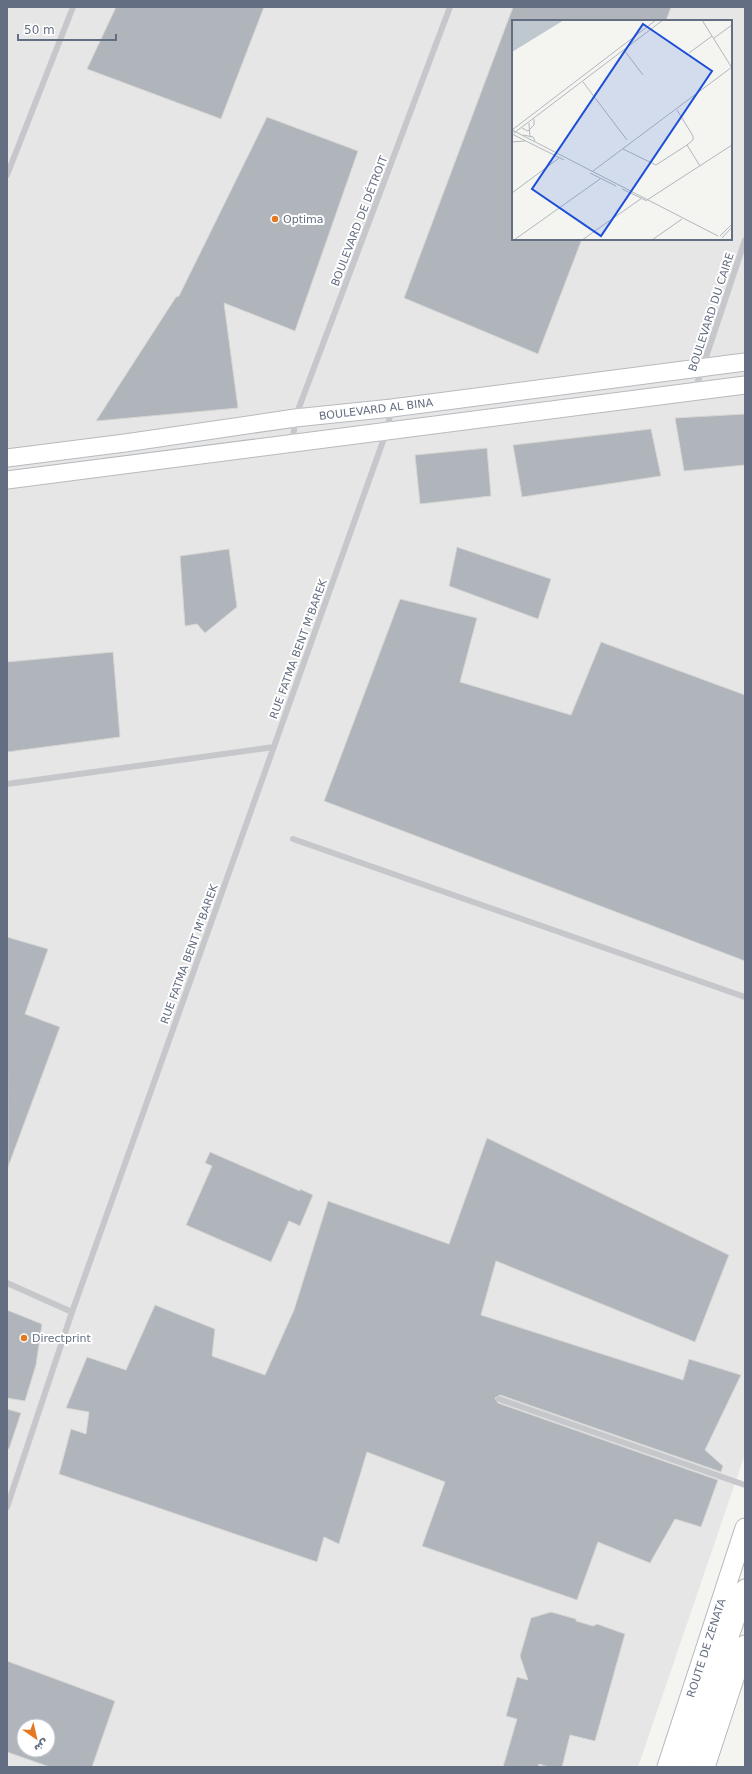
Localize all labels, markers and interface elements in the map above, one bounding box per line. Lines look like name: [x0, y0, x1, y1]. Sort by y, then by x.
scale bar: [18, 16, 116, 42]
inset map: [512, 20, 732, 240]
text: 50 m: [24, 23, 55, 37]
street label: BOULEVARD DE DÉTROIT: [329, 154, 390, 288]
place label: Optima: [283, 213, 323, 226]
marker: Optima: [270, 214, 280, 224]
street label: BOULEVARD DU CAIRE: [686, 251, 737, 373]
street label: BOULEVARD AL BINA: [318, 396, 434, 423]
street label: RUE FATMA BENT M'BAREK: [267, 577, 330, 721]
street label: RUE FATMA BENT M'BAREK: [158, 882, 221, 1026]
place label: Directprint: [32, 1332, 91, 1345]
marker: Directprint: [19, 1333, 29, 1343]
street label: ROUTE DE ZENATA: [684, 1597, 729, 1699]
north arrow: [16, 1718, 56, 1758]
text: ش: [31, 1736, 51, 1756]

